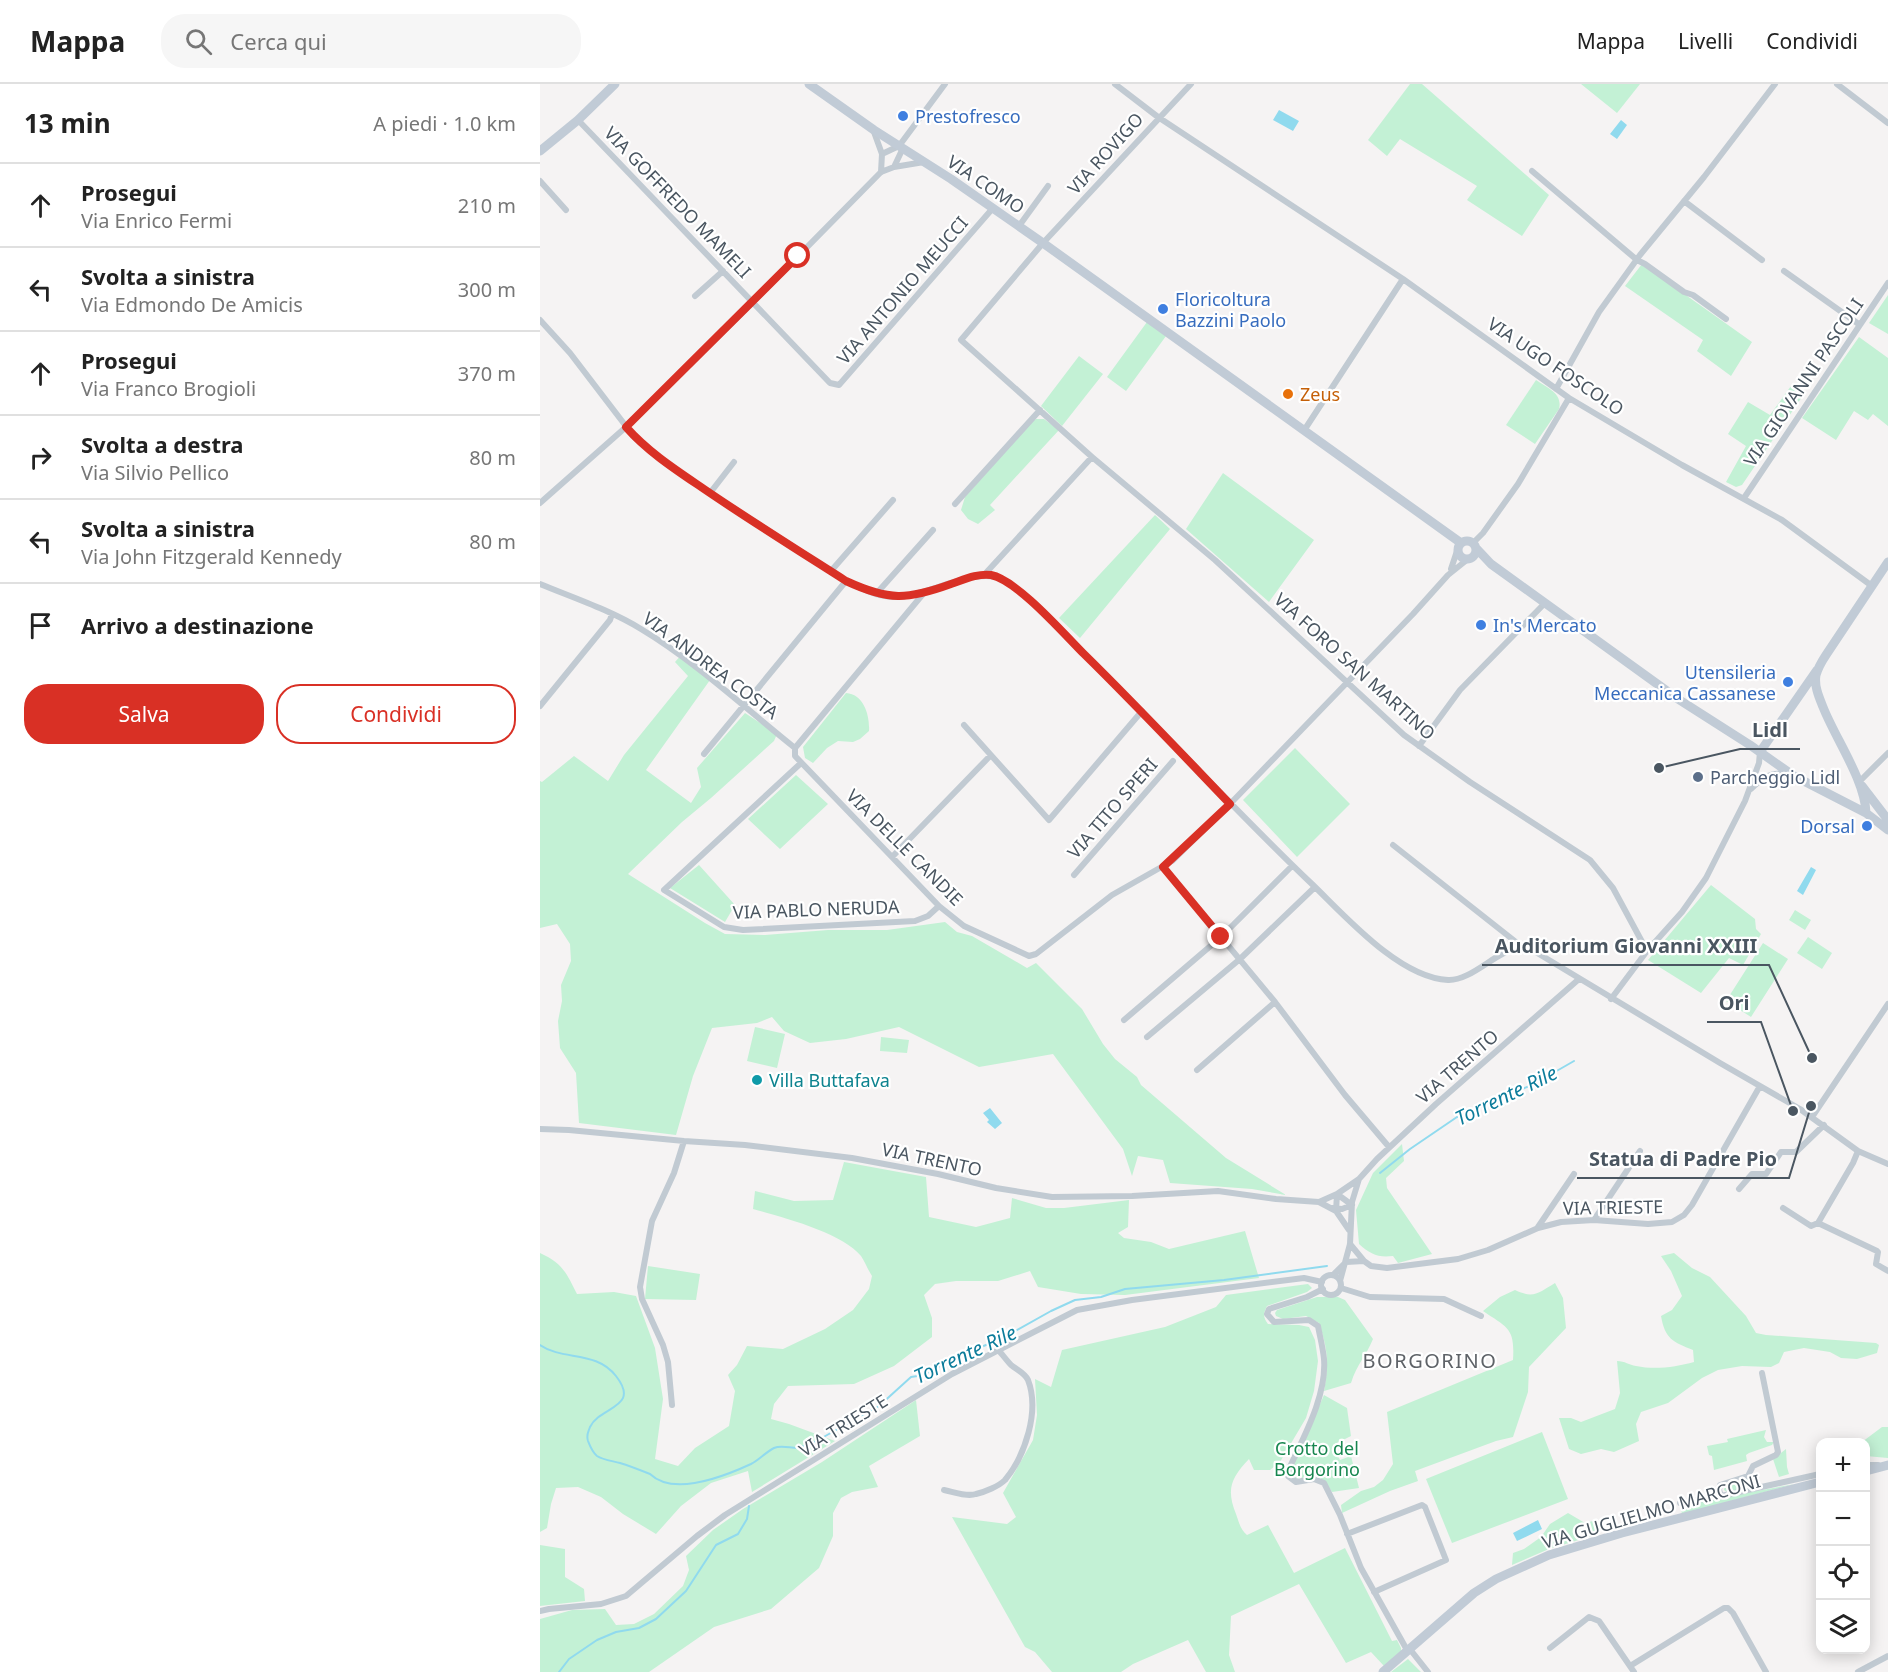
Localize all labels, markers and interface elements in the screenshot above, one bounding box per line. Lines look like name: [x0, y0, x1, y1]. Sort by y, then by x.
search box: [161, 14, 581, 68]
text: Mappa: [30, 22, 125, 60]
icon: search: [182, 25, 215, 58]
text: Cerca qui: [230, 26, 327, 56]
text: Mappa: [1577, 27, 1645, 55]
text: Livelli: [1678, 27, 1733, 55]
text: Condividi: [1766, 27, 1858, 55]
place label: Prestofresco: [915, 104, 1021, 128]
text: 13 min: [24, 105, 111, 141]
street label: VIA ROVIGO: [1062, 107, 1148, 199]
marker: Prestofresco: [896, 109, 910, 123]
text: A piedi · 1.0 km: [373, 110, 516, 137]
street label: VIA GOFFREDO MAMELI: [599, 121, 757, 283]
street label: VIA COMO: [943, 149, 1029, 219]
text: Prosegui: [81, 177, 177, 207]
icon: ahead: [24, 189, 57, 222]
text: 210 m: [458, 192, 516, 219]
text: Via Enrico Fermi: [81, 207, 232, 234]
street label: VIA ANTONIO MEUCCI: [831, 211, 973, 369]
route start: [784, 242, 810, 268]
text: Svolta a sinistra: [81, 261, 255, 291]
icon: left: [24, 273, 57, 306]
text: 300 m: [458, 276, 516, 303]
place label: Floricoltura Bazzini Paolo: [1175, 287, 1286, 332]
text: Via Edmondo De Amicis: [81, 291, 303, 318]
street label: VIA GIOVANNI PASCOLI: [1738, 293, 1868, 471]
marker: Floricoltura Bazzini Paolo: [1156, 302, 1170, 316]
street label: VIA UGO FOSCOLO: [1483, 311, 1629, 421]
text: Prosegui: [81, 345, 177, 375]
icon: ahead: [24, 357, 57, 390]
text: 370 m: [458, 360, 516, 387]
text: Via Franco Brogioli: [81, 375, 256, 402]
place label: Zeus: [1300, 382, 1340, 406]
marker: Zeus: [1281, 387, 1295, 401]
text: Svolta a destra: [81, 429, 244, 459]
icon: right: [24, 441, 57, 474]
text: 80 m: [469, 444, 516, 471]
text: Via Silvio Pellico: [81, 459, 229, 486]
text: Svolta a sinistra: [81, 513, 255, 543]
icon: left: [24, 525, 57, 558]
text: 80 m: [469, 528, 516, 555]
text: Via John Fitzgerald Kennedy: [81, 543, 342, 570]
street label: VIA FORO SAN MARTINO: [1269, 587, 1441, 745]
street label: VIA ANDREA COSTA: [638, 606, 784, 724]
icon: arrive: [24, 609, 57, 642]
text: Arrivo a destinazione: [81, 610, 314, 640]
place label: In's Mercato: [1493, 613, 1597, 637]
marker: In's Mercato: [1474, 618, 1488, 632]
place label: Utensileria Meccanica Cassanese: [1594, 660, 1776, 705]
marker: Utensileria Meccanica Cassanese: [1781, 675, 1795, 689]
button: Salva: [24, 684, 264, 744]
button: Condividi: [276, 684, 516, 744]
callout: Lidl: [1740, 711, 1800, 749]
text: Lidl: [1752, 716, 1788, 743]
street label: VIA TITO SPERI: [1062, 753, 1162, 863]
place label: Parcheggio Lidl: [1710, 765, 1840, 789]
marker: Parcheggio Lidl: [1691, 770, 1705, 784]
street label: VIA DELLE CANDIE: [842, 784, 968, 910]
place label: Dorsal: [1800, 814, 1855, 838]
marker: Dorsal: [1860, 819, 1874, 833]
street label: VIA PABLO NERUDA: [732, 894, 900, 924]
route end: [1207, 923, 1233, 949]
callout: Auditorium Giovanni XXIII: [1482, 927, 1769, 965]
text: Auditorium Giovanni XXIII: [1495, 932, 1757, 959]
callout: Ori: [1707, 984, 1761, 1022]
text: Ori: [1719, 989, 1749, 1016]
street label: VIA TRENTO: [1411, 1024, 1503, 1108]
water label: Torrente Rile: [1450, 1059, 1562, 1131]
place label: Villa Buttafava: [769, 1068, 890, 1092]
marker: Villa Buttafava: [750, 1073, 764, 1087]
street label: VIA TRENTO: [880, 1137, 984, 1181]
callout: Statua di Padre Pio: [1577, 1140, 1789, 1178]
text: Statua di Padre Pio: [1589, 1145, 1777, 1172]
street label: VIA TRIESTE: [1563, 1194, 1663, 1220]
water label: Torrente Rile: [909, 1318, 1021, 1390]
district label: BORGORINO: [1363, 1347, 1497, 1374]
street label: VIA TRIESTE: [794, 1388, 892, 1462]
park label: Crotto del Borgorino: [1274, 1436, 1360, 1481]
map controls: [1816, 1438, 1870, 1654]
button: +: [1816, 1438, 1870, 1492]
street label: VIA GUGLIELMO MARCONI: [1539, 1468, 1763, 1554]
button: −: [1816, 1492, 1870, 1546]
button: locate: [1816, 1546, 1870, 1600]
button: layers: [1816, 1600, 1870, 1654]

